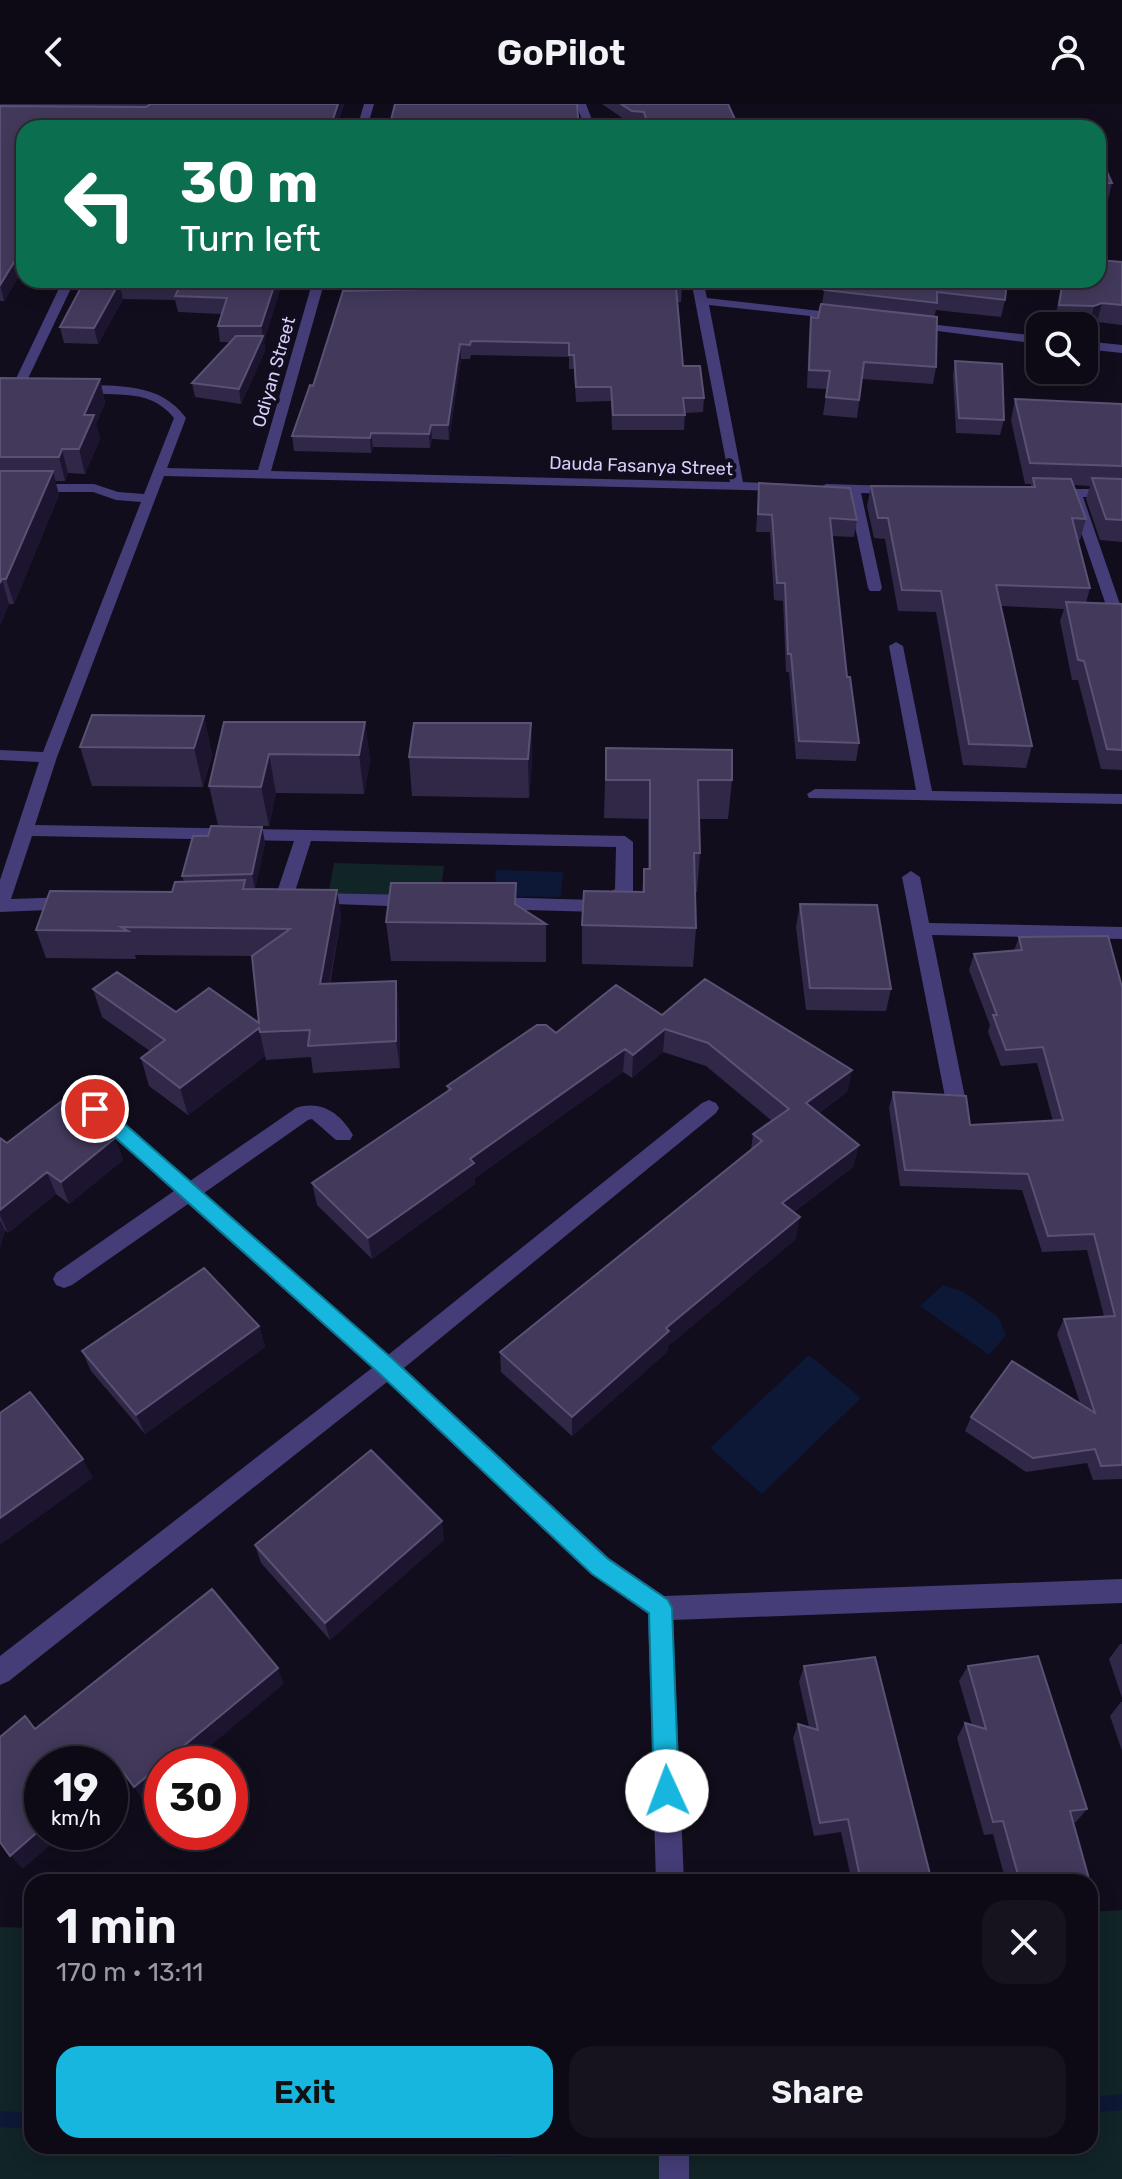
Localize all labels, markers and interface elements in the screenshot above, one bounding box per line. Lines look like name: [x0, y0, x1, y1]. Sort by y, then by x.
icon: back: [32, 30, 76, 74]
icon: person: [1046, 30, 1090, 74]
text: GoPilot: [497, 31, 625, 74]
text: 30 m: [180, 150, 318, 216]
icon: left: [48, 152, 152, 256]
text: Turn left: [180, 217, 321, 260]
map controls: [1026, 312, 1098, 384]
button: search: [1026, 312, 1098, 384]
street label: Odiyan Street: [248, 314, 300, 430]
street label: Dauda Fasanya Street: [549, 452, 733, 480]
pin: [61, 1075, 129, 1143]
icon: arrive: [73, 1087, 117, 1131]
speed limit sign: 30: [144, 1746, 248, 1850]
position arrow: [625, 1749, 709, 1833]
text: 19: [53, 1764, 99, 1811]
text: km/h: [51, 1806, 101, 1830]
text: 1 min: [56, 1898, 177, 1955]
button: close: [982, 1900, 1066, 1984]
text: 170 m · 13:11: [56, 1957, 203, 1988]
button: Exit: [56, 2046, 553, 2138]
button: Share: [569, 2046, 1066, 2138]

